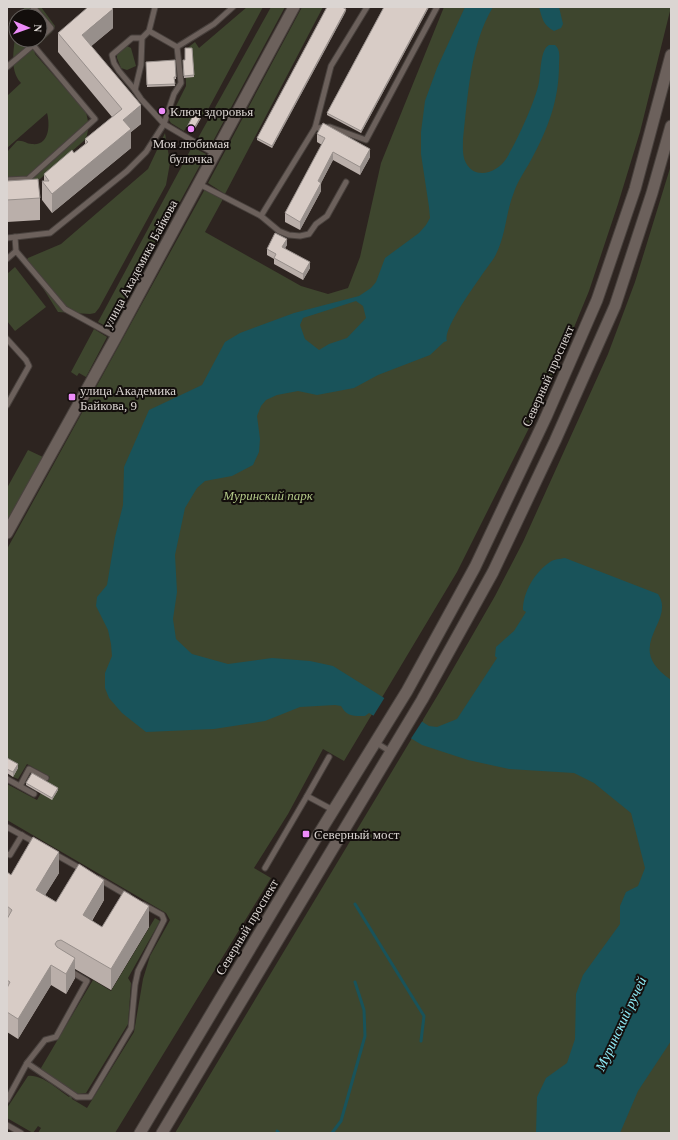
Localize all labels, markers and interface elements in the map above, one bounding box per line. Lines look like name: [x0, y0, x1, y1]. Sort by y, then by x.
north arrow: [8, 8, 48, 48]
text: N: [32, 24, 44, 33]
place label: Ключ здоровья: [170, 104, 253, 119]
marker: Ключ здоровья: [157, 106, 167, 116]
marker: Моя любимая булочка: [186, 124, 196, 134]
place label: Моя любимая булочка: [153, 136, 229, 166]
street label: улица Академика Байкова: [100, 197, 180, 331]
street label: Северный проспект: [519, 323, 577, 429]
place label: улица Академика Байкова, 9: [80, 383, 176, 413]
marker: улица Академика Байкова, 9: [67, 392, 77, 402]
park label: Муринский парк: [222, 488, 314, 503]
place label: Северный мост: [314, 827, 400, 842]
marker: Северный мост: [301, 829, 311, 839]
street label: Северный проспект: [212, 876, 282, 978]
water label: Муринский ручей: [592, 975, 649, 1074]

